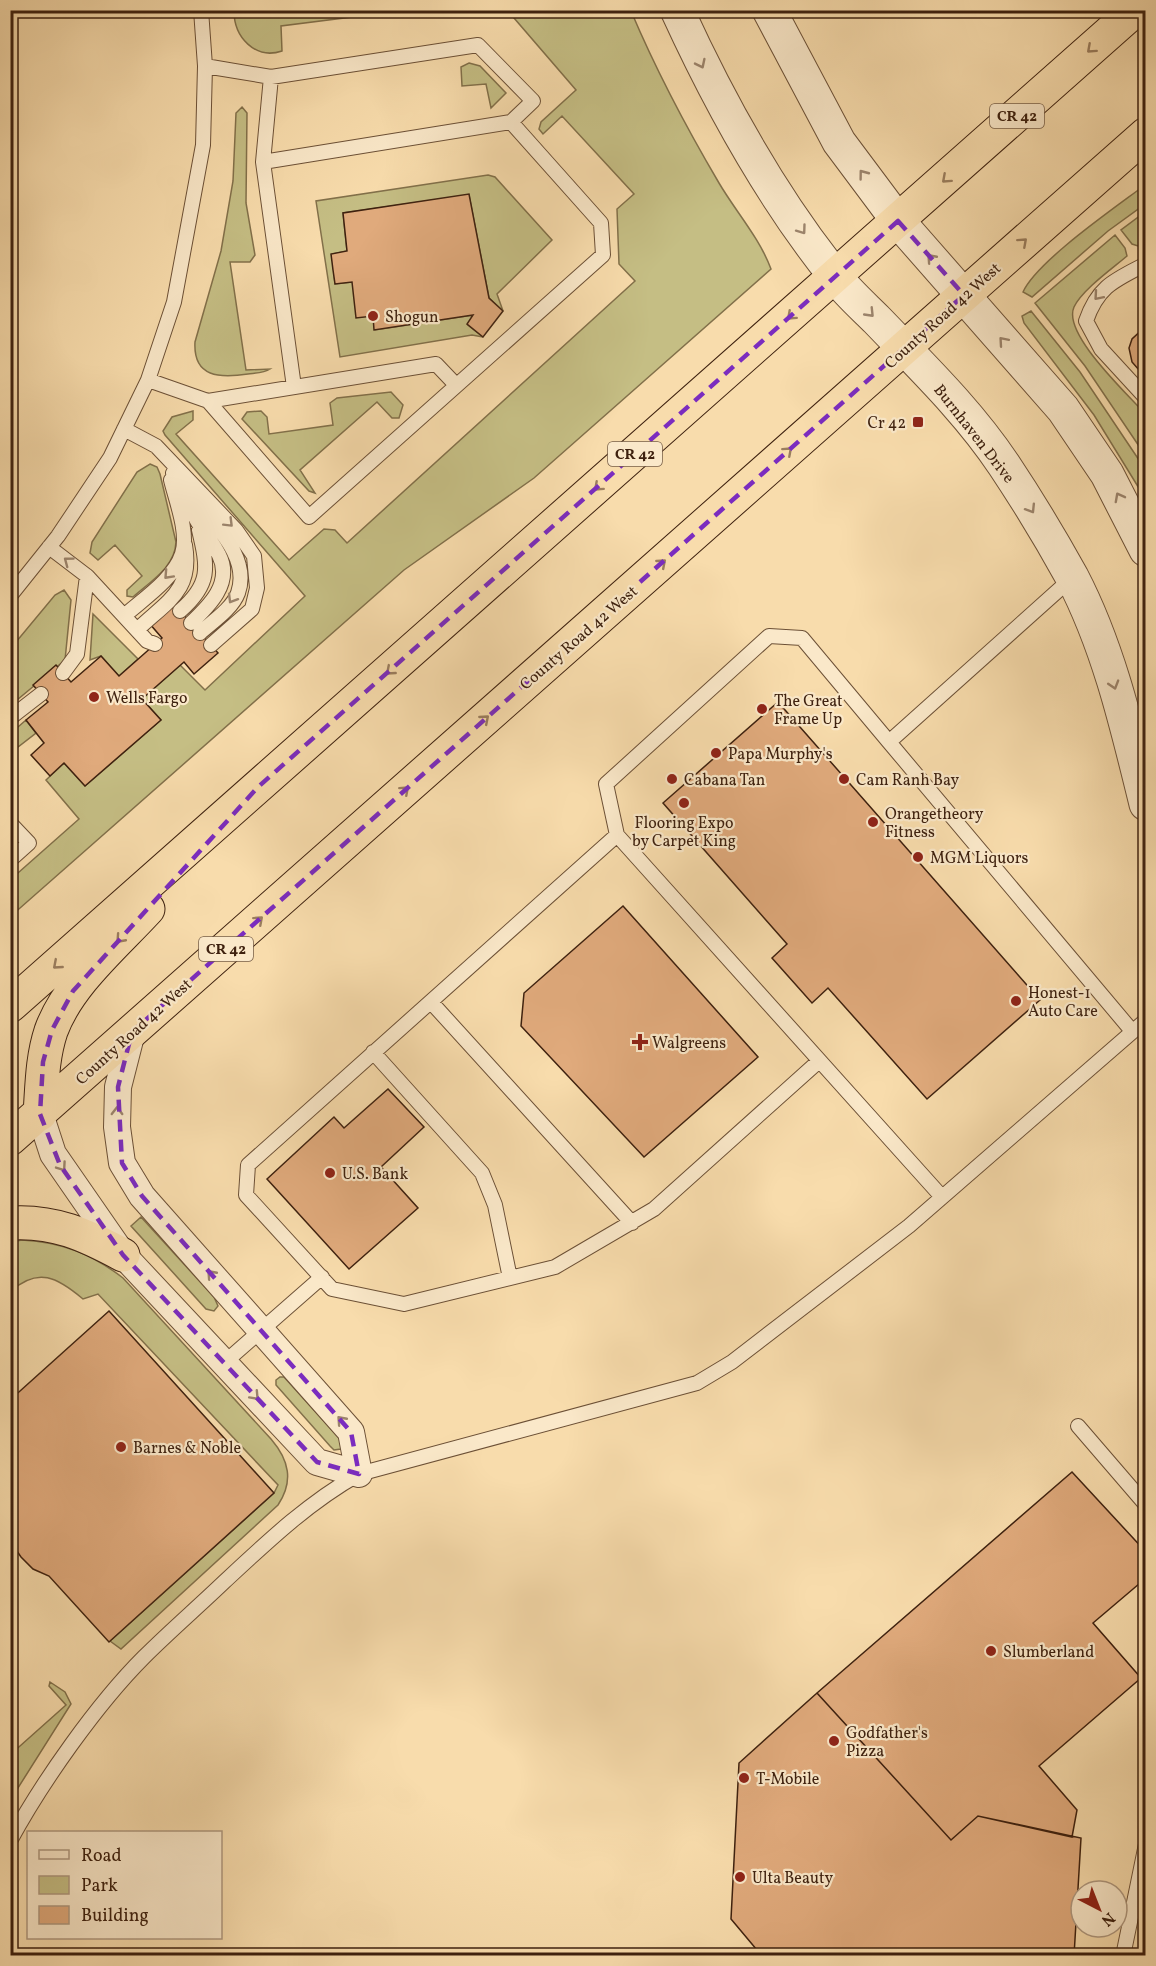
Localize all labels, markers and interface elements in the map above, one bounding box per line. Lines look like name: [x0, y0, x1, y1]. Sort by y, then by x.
one-way arrow: [1088, 42, 1098, 53]
one-way arrow: [694, 57, 706, 68]
road number: CR 42: [990, 104, 1044, 128]
one-way arrow: [859, 170, 870, 181]
one-way arrow: [942, 172, 953, 183]
one-way arrow: [795, 224, 806, 235]
one-way arrow: [1016, 238, 1027, 249]
one-way arrow: [927, 254, 938, 265]
street label: County Road 42 West: [880, 258, 1007, 375]
one-way arrow: [1094, 290, 1105, 300]
one-way arrow: [862, 305, 873, 316]
place label: Shogun: [385, 307, 439, 329]
marker: Shogun: [366, 309, 380, 323]
one-way arrow: [787, 309, 798, 320]
one-way arrow: [1000, 337, 1011, 348]
street label: Burnhaven Drive: [928, 380, 1019, 488]
place label: Cr 42: [868, 413, 906, 435]
marker: Cr 42: [911, 415, 925, 429]
road number: CR 42: [608, 442, 662, 466]
one-way arrow: [781, 447, 791, 458]
one-way arrow: [594, 480, 605, 491]
one-way arrow: [1115, 493, 1126, 504]
one-way arrow: [1024, 503, 1036, 513]
one-way arrow: [221, 515, 232, 526]
one-way arrow: [64, 558, 75, 569]
one-way arrow: [655, 559, 666, 570]
one-way arrow: [164, 569, 175, 579]
street label: County Road 42 West: [516, 581, 643, 696]
one-way arrow: [228, 593, 240, 603]
one-way arrow: [386, 664, 397, 675]
one-way arrow: [1107, 679, 1119, 690]
place label: Wells Fargo: [106, 688, 188, 710]
marker: Wells Fargo: [87, 690, 101, 704]
place label: The Great Frame Up: [774, 691, 843, 731]
marker: The Great Frame Up: [755, 702, 769, 716]
one-way arrow: [478, 716, 489, 727]
place label: Papa Murphy's: [728, 744, 833, 766]
marker: Papa Murphy's: [709, 746, 723, 760]
place label: Cabana Tan: [684, 770, 765, 792]
place label: Cam Ranh Bay: [856, 770, 959, 792]
marker: Cabana Tan: [665, 772, 679, 786]
marker: Cam Ranh Bay: [837, 772, 851, 786]
one-way arrow: [398, 786, 408, 797]
marker: Flooring Expo by Carpet King: [677, 796, 691, 810]
place label: Orangetheory Fitness: [885, 804, 984, 844]
place label: Flooring Expo by Carpet King: [632, 813, 736, 853]
marker: Orangetheory Fitness: [866, 815, 880, 829]
place label: MGM Liquors: [930, 848, 1028, 870]
marker: MGM Liquors: [911, 850, 925, 864]
one-way arrow: [252, 916, 263, 927]
one-way arrow: [116, 933, 127, 943]
road number: CR 42: [199, 937, 253, 961]
one-way arrow: [53, 958, 64, 969]
street label: County Road 42 West: [71, 974, 198, 1091]
place label: Honest-1 Auto Care: [1028, 983, 1098, 1023]
marker: Honest-1 Auto Care: [1009, 994, 1023, 1008]
place label: Walgreens: [652, 1033, 726, 1055]
marker: Walgreens: [633, 1035, 647, 1049]
one-way arrow: [111, 1106, 123, 1115]
one-way arrow: [55, 1161, 66, 1172]
place label: U.S. Bank: [342, 1164, 408, 1186]
marker: U.S. Bank: [323, 1166, 337, 1180]
one-way arrow: [207, 1270, 218, 1281]
one-way arrow: [247, 1389, 258, 1400]
one-way arrow: [337, 1416, 348, 1427]
place label: Barnes & Noble: [133, 1438, 241, 1460]
marker: Barnes & Noble: [114, 1440, 128, 1454]
place label: Slumberland: [1003, 1642, 1094, 1664]
marker: Slumberland: [984, 1644, 998, 1658]
place label: Godfather's Pizza: [846, 1723, 928, 1763]
marker: Godfather's Pizza: [827, 1734, 841, 1748]
place label: T-Mobile: [756, 1769, 819, 1791]
marker: T-Mobile: [737, 1771, 751, 1785]
legend: [27, 1831, 222, 1939]
text: Road: [81, 1844, 122, 1869]
place label: Ulta Beauty: [752, 1868, 834, 1890]
marker: Ulta Beauty: [733, 1870, 747, 1884]
text: Park: [81, 1874, 118, 1899]
north arrow: [1069, 1879, 1129, 1939]
text: Building: [81, 1904, 149, 1929]
text: N: [1096, 1907, 1119, 1931]

